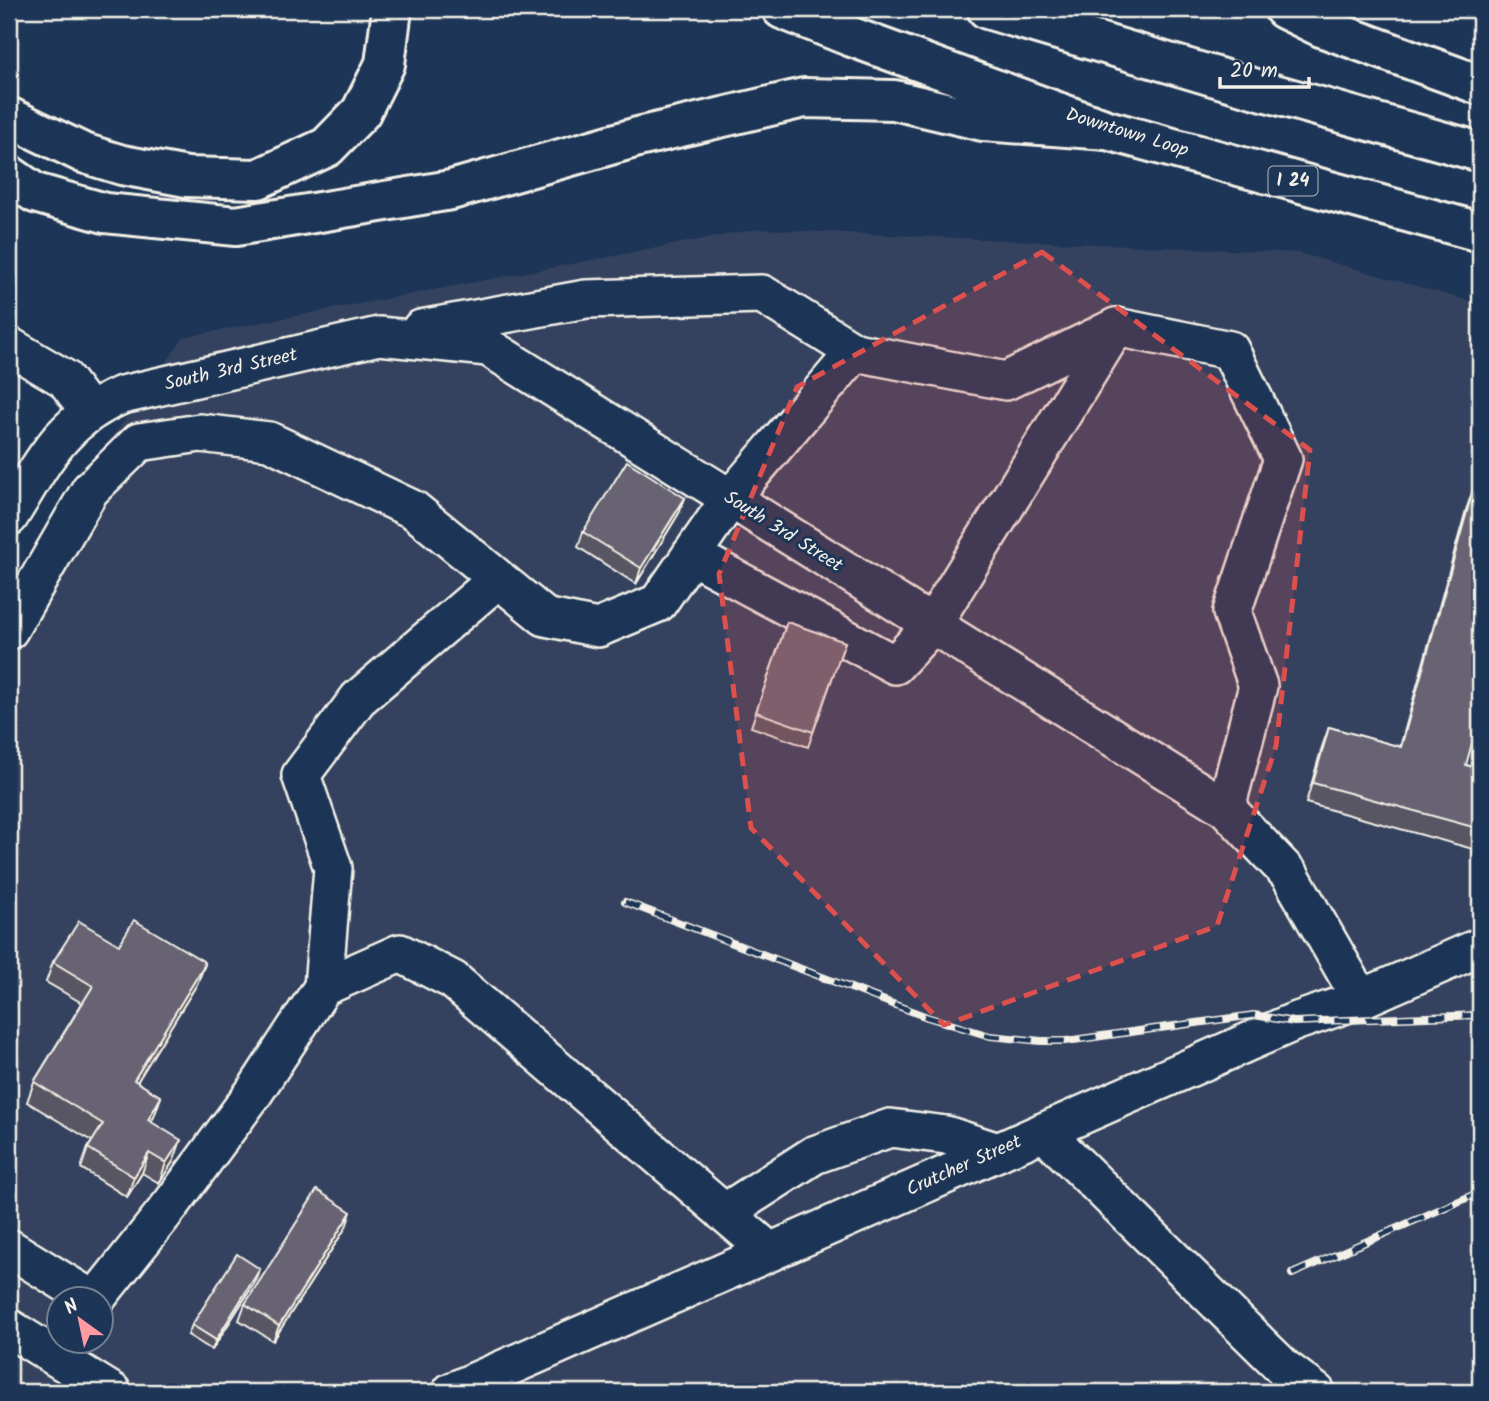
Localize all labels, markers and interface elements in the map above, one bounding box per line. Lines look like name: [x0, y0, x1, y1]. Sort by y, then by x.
scale bar: [1220, 46, 1309, 90]
text: 20 m: [1230, 55, 1278, 88]
street label: Downtown Loop: [1062, 100, 1192, 166]
road number: I 24: [1268, 166, 1318, 196]
street label: South 3rd Street: [162, 340, 301, 400]
street label: South 3rd Street: [718, 483, 849, 581]
street label: Crutcher Street: [902, 1127, 1027, 1205]
north arrow: [46, 1286, 116, 1356]
text: N: [59, 1292, 85, 1323]

